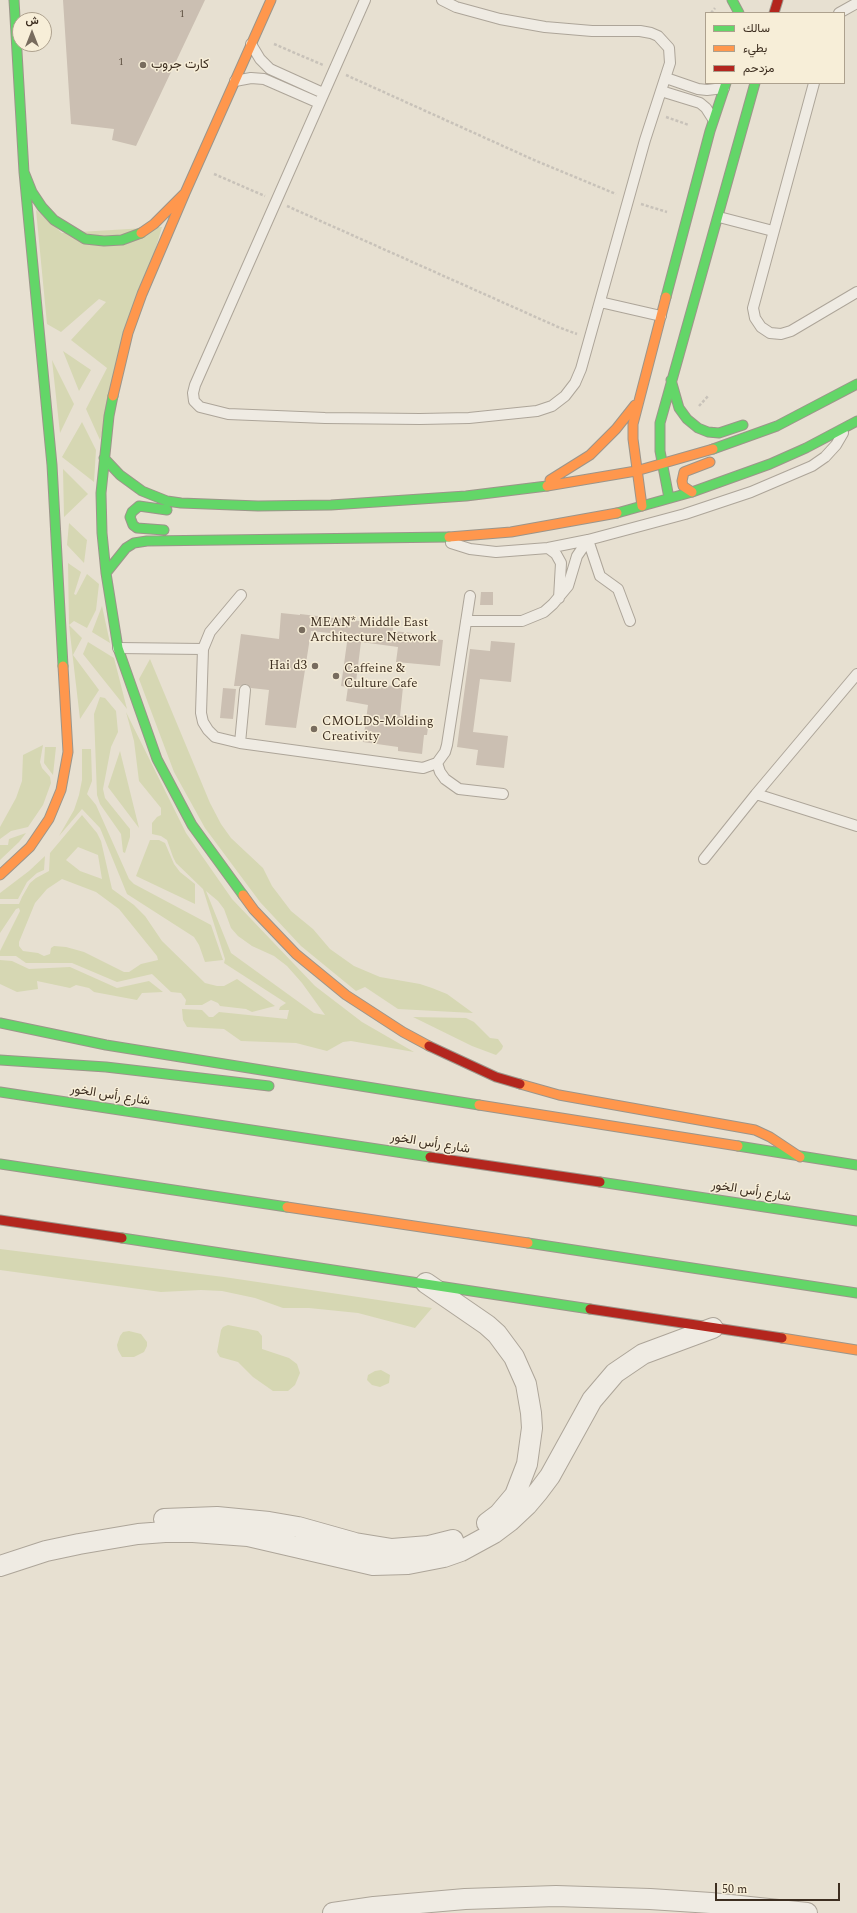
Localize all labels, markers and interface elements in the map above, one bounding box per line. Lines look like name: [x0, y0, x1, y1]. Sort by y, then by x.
house number: 1: [179, 8, 185, 22]
north arrow: [12, 12, 52, 52]
text: ش: [25, 12, 39, 29]
legend: [705, 12, 845, 84]
text: سالك: [743, 19, 770, 38]
text: بطيء: [743, 39, 767, 58]
house number: 1: [118, 56, 124, 70]
place label: كارت جروب: [151, 57, 209, 73]
text: مزدحم: [743, 59, 774, 78]
marker: كارت جروب: [138, 60, 148, 70]
place label: MEAN* Middle East Architecture Network: [310, 615, 437, 646]
marker: MEAN* Middle East Architecture Network: [297, 625, 307, 635]
place label: Hai d3: [269, 658, 307, 674]
marker: Hai d3: [310, 661, 320, 671]
place label: Caffeine & Culture Cafe: [344, 661, 418, 692]
marker: Caffeine & Culture Cafe: [331, 671, 341, 681]
place label: CMOLDS-Molding Creativity: [322, 714, 434, 745]
marker: CMOLDS-Molding Creativity: [309, 724, 319, 734]
street label: شارع رأس الخور: [69, 1082, 151, 1110]
street label: شارع رأس الخور: [389, 1130, 471, 1158]
street label: شارع رأس الخور: [710, 1178, 792, 1206]
scale bar: [717, 1875, 842, 1901]
text: 50 m: [722, 1880, 747, 1899]

